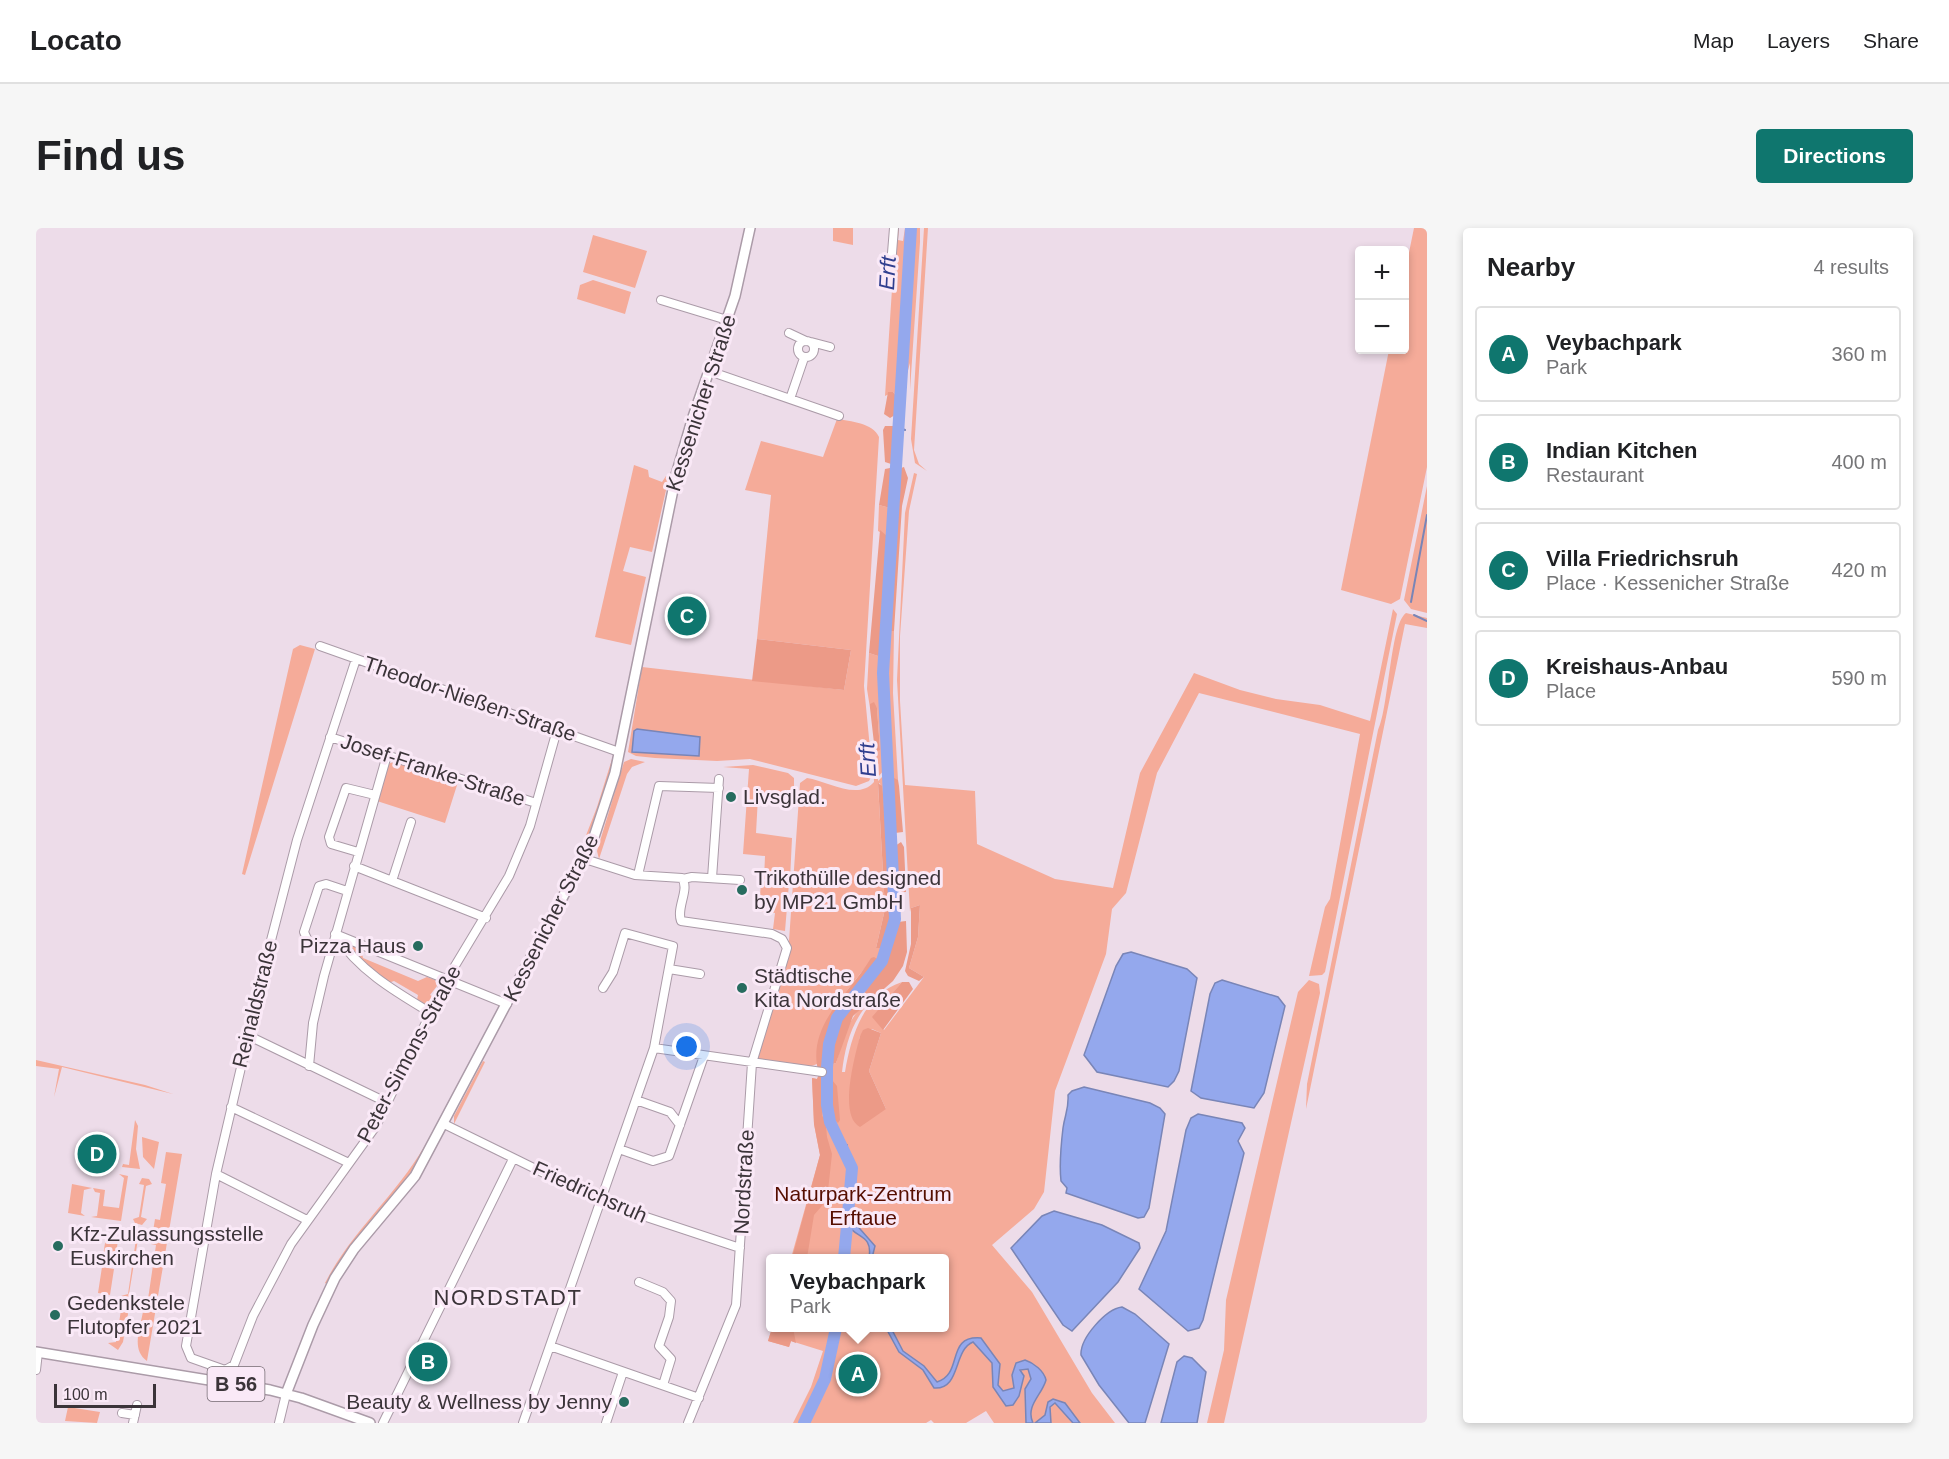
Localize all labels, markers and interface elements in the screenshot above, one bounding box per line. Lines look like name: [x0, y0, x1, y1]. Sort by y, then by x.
text: Locato: [30, 25, 122, 56]
text: Map: [1693, 29, 1734, 52]
text: Layers: [1767, 29, 1830, 52]
text: Share: [1863, 29, 1919, 52]
button: Directions: [1756, 129, 1913, 183]
text: Find us: [36, 132, 185, 179]
map controls: [1355, 246, 1409, 354]
button: +: [1355, 246, 1409, 300]
text: Nearby: [1487, 252, 1575, 282]
water label: Erft: [874, 254, 901, 291]
text: 4 results: [1813, 256, 1889, 278]
button: −: [1355, 300, 1409, 354]
street label: Kessenicher Straße: [661, 312, 740, 494]
text: Veybachpark: [1546, 330, 1682, 355]
text: A: [1501, 343, 1516, 365]
text: 360 m: [1831, 343, 1887, 365]
text: Park: [1546, 356, 1587, 378]
text: Indian Kitchen: [1546, 438, 1698, 463]
text: B: [1501, 451, 1516, 473]
text: 400 m: [1831, 451, 1887, 473]
text: Restaurant: [1546, 464, 1644, 486]
text: Villa Friedrichsruh: [1546, 546, 1739, 571]
text: C: [1501, 559, 1516, 581]
text: 420 m: [1831, 559, 1887, 581]
text: Place · Kessenicher Straße: [1546, 572, 1789, 594]
pin: C: [668, 594, 706, 638]
street label: Theodor-Nießen-Straße: [361, 651, 579, 746]
text: Kreishaus-Anbau: [1546, 654, 1728, 679]
text: D: [1501, 667, 1516, 689]
text: 590 m: [1831, 667, 1887, 689]
text: Place: [1546, 680, 1596, 702]
street label: Josef-Franke-Straße: [338, 729, 528, 810]
water label: Erft: [854, 741, 881, 778]
place label: Livsglad.: [743, 785, 826, 808]
marker: Livsglad.: [724, 790, 738, 804]
street label: Kessenicher Straße: [498, 830, 603, 1005]
place label: Trikothülle designed by MP21 GmbH: [754, 866, 941, 913]
marker: Trikothülle designed by MP21 GmbH: [735, 883, 749, 897]
place label: Pizza Haus: [300, 934, 406, 957]
street label: Reinaldstraße: [228, 938, 281, 1070]
marker: Pizza Haus: [411, 939, 425, 953]
street label: Peter-Simons-Straße: [352, 961, 465, 1146]
place label: Städtische Kita Nordstraße: [754, 964, 901, 1011]
marker: Städtische Kita Nordstraße: [735, 981, 749, 995]
your location: [672, 1032, 701, 1061]
street label: Nordstraße: [729, 1129, 758, 1235]
pin: D: [78, 1132, 116, 1176]
street label: Friedrichsruh: [530, 1156, 651, 1227]
park label: Naturpark-Zentrum Erftaue: [774, 1182, 952, 1229]
place label: Kfz-Zulassungsstelle Euskirchen: [70, 1222, 264, 1269]
marker: Kfz-Zulassungsstelle Euskirchen: [51, 1239, 65, 1253]
popup: [766, 1254, 949, 1332]
text: Veybachpark: [790, 1269, 925, 1294]
district label: NORDSTADT: [434, 1285, 582, 1310]
place label: Gedenkstele Flutopfer 2021: [67, 1291, 202, 1338]
text: Park: [790, 1295, 831, 1317]
marker: Gedenkstele Flutopfer 2021: [48, 1308, 62, 1322]
pin: B: [408, 1340, 448, 1384]
pin: A: [838, 1352, 878, 1396]
road number: B 56: [208, 1367, 264, 1401]
scale bar: [54, 1381, 156, 1408]
text: 100 m: [63, 1386, 107, 1403]
place label: Beauty & Wellness by Jenny: [346, 1390, 612, 1413]
marker: Beauty & Wellness by Jenny: [617, 1395, 631, 1409]

